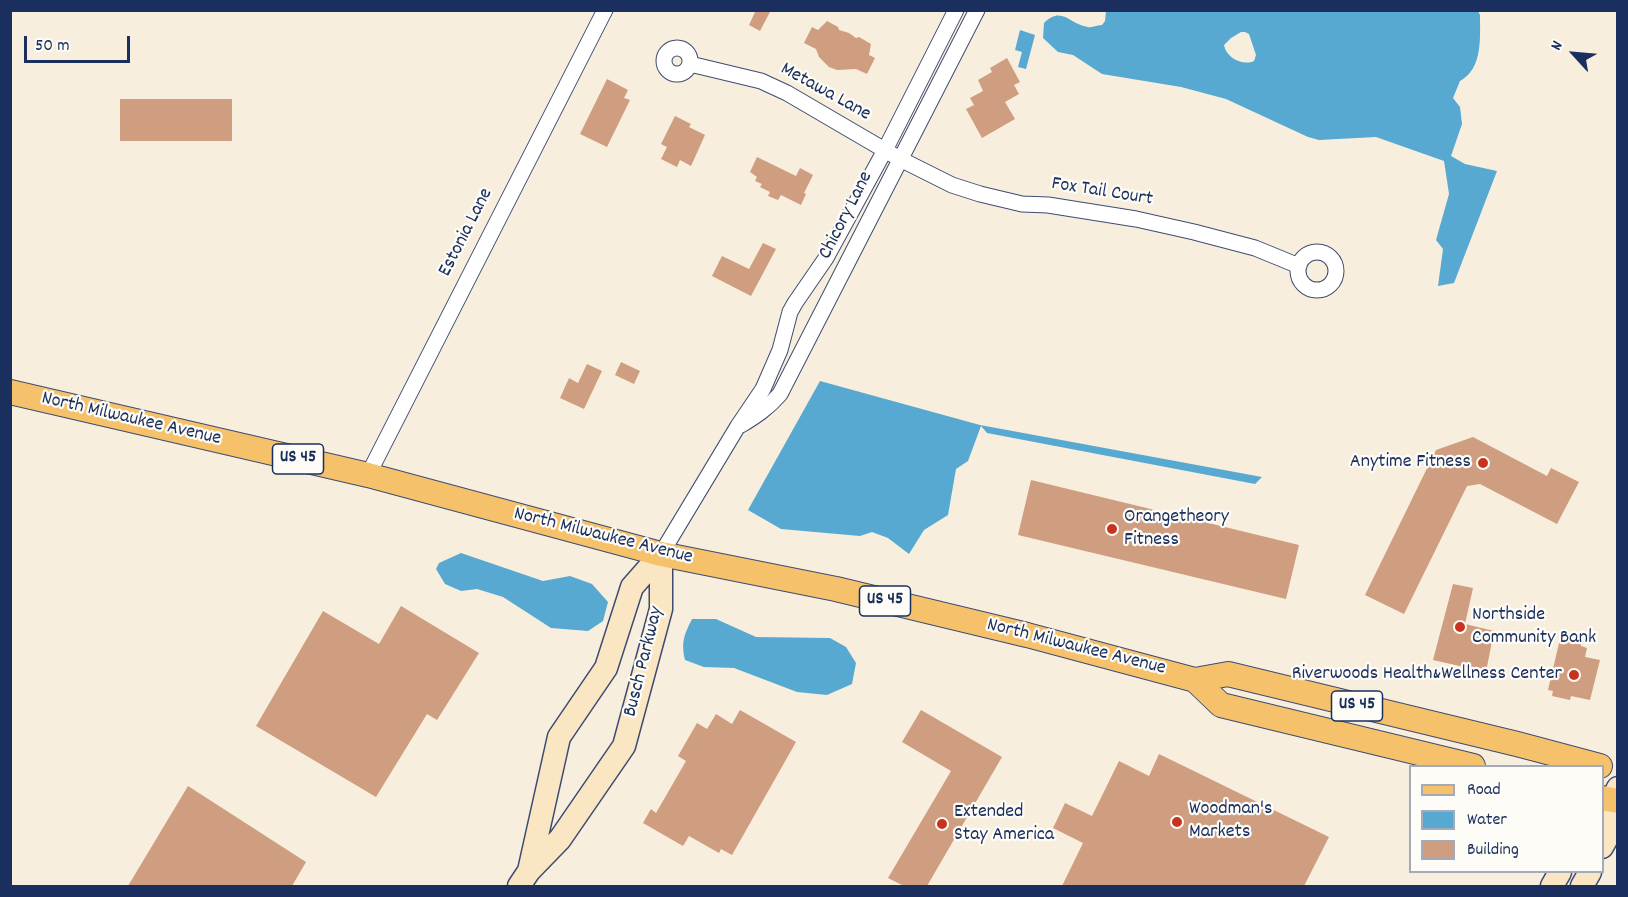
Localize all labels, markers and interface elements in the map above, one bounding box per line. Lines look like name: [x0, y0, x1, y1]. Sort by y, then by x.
scale bar: [27, 24, 134, 62]
north arrow: [1544, 24, 1604, 84]
text: 50 m: [35, 34, 70, 59]
text: N: [1545, 37, 1569, 54]
street label: Metawa Lane: [776, 58, 874, 128]
street label: Chicory Lane: [815, 168, 879, 264]
street label: Fox Tail Court: [1050, 173, 1154, 213]
street label: Estonia Lane: [434, 185, 500, 281]
street label: North Milwaukee Avenue: [39, 388, 223, 452]
road number: US 45: [272, 444, 324, 474]
place label: Anytime Fitness: [1350, 451, 1471, 475]
marker: Anytime Fitness: [1476, 456, 1490, 470]
street label: North Milwaukee Avenue: [511, 503, 695, 571]
place label: Orangetheory Fitness: [1124, 506, 1229, 553]
marker: Orangetheory Fitness: [1105, 522, 1119, 536]
road number: US 45: [860, 586, 910, 616]
street label: Busch Parkway: [620, 604, 670, 720]
place label: Northside Community Bank: [1472, 604, 1596, 651]
street label: North Milwaukee Avenue: [984, 614, 1168, 682]
marker: Northside Community Bank: [1453, 620, 1467, 634]
place label: Riverwoods Health&Wellness Center: [1292, 663, 1562, 687]
marker: Riverwoods Health&Wellness Center: [1567, 668, 1581, 682]
road number: US 45: [1332, 691, 1382, 721]
legend: [1409, 765, 1604, 873]
text: Road: [1467, 778, 1501, 803]
place label: Woodman's Markets: [1189, 798, 1272, 845]
place label: Extended Stay America: [954, 801, 1054, 848]
text: Water: [1467, 808, 1507, 833]
marker: Woodman's Markets: [1170, 815, 1184, 829]
marker: Extended Stay America: [935, 817, 949, 831]
text: Building: [1467, 838, 1519, 863]

